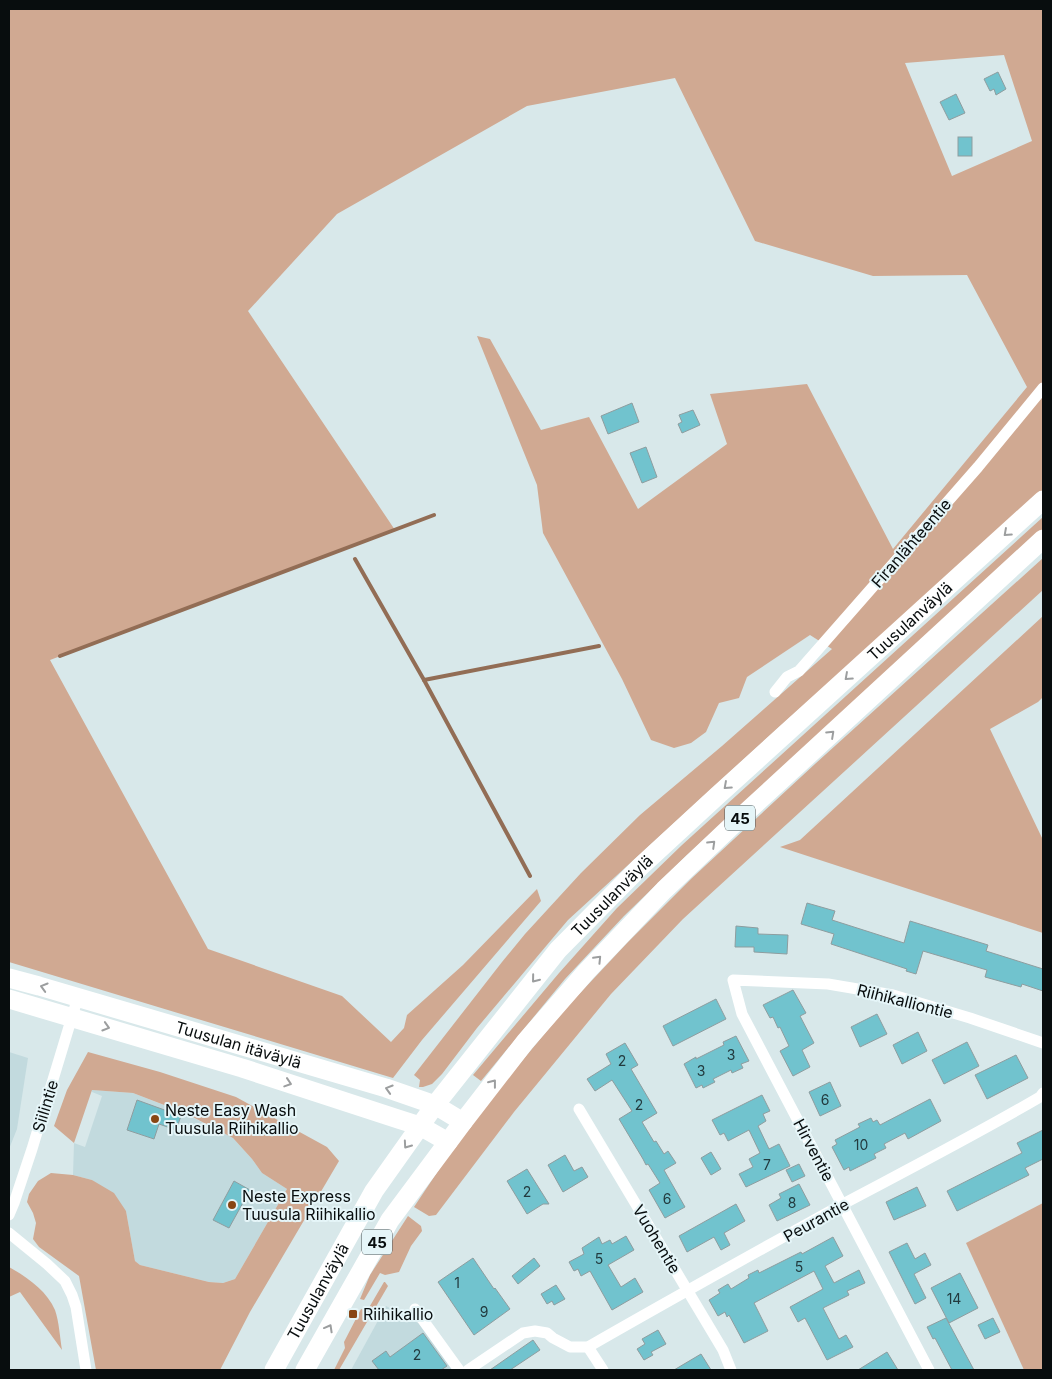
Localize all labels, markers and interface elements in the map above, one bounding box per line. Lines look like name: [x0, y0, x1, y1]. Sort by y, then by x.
street label: Firanlähteentie: [867, 494, 955, 592]
one-way arrow: [1004, 527, 1013, 536]
street label: Tuusulanväylä: [863, 577, 956, 665]
one-way arrow: [844, 671, 853, 680]
one-way arrow: [826, 730, 835, 739]
one-way arrow: [724, 780, 733, 789]
road number: 45: [725, 806, 755, 830]
one-way arrow: [707, 841, 716, 850]
street label: Tuusulanväylä: [567, 850, 657, 941]
one-way arrow: [592, 956, 601, 965]
one-way arrow: [532, 973, 541, 983]
street label: Riihikalliontie: [855, 979, 955, 1023]
one-way arrow: [39, 982, 48, 993]
street label: Tuusulan itäväylä: [173, 1017, 304, 1073]
one-way arrow: [101, 1022, 109, 1032]
house number: 3: [727, 1046, 735, 1063]
house number: 2: [618, 1052, 626, 1069]
house number: 3: [697, 1062, 705, 1079]
street label: Siilintie: [28, 1077, 62, 1135]
one-way arrow: [283, 1078, 292, 1088]
one-way arrow: [487, 1080, 495, 1089]
one-way arrow: [385, 1084, 394, 1094]
house number: 6: [821, 1091, 829, 1108]
house number: 2: [635, 1096, 643, 1113]
place label: Neste Easy Wash Tuusula Riihikallio: [165, 1100, 299, 1138]
marker: Neste Easy Wash Tuusula Riihikallio: [149, 1113, 161, 1125]
street label: Hirventie: [789, 1115, 839, 1185]
house number: 10: [854, 1136, 868, 1153]
one-way arrow: [404, 1139, 413, 1148]
house number: 7: [763, 1156, 771, 1173]
house number: 2: [523, 1183, 531, 1200]
place label: Neste Express Tuusula Riihikallio: [242, 1186, 376, 1224]
house number: 6: [663, 1190, 671, 1207]
street label: Peurantie: [780, 1194, 852, 1246]
house number: 8: [788, 1194, 796, 1211]
marker: Neste Express Tuusula Riihikallio: [226, 1199, 238, 1211]
street label: Vuohentie: [629, 1201, 685, 1277]
road number: 45: [362, 1230, 392, 1254]
street label: Tuusulanväylä: [283, 1240, 353, 1343]
house number: 5: [595, 1250, 603, 1267]
house number: 5: [795, 1258, 803, 1275]
house number: 1: [454, 1274, 460, 1291]
house number: 14: [947, 1290, 961, 1307]
house number: 9: [480, 1303, 488, 1320]
place label: Riihikallio: [363, 1304, 433, 1324]
marker: Riihikallio: [347, 1308, 359, 1320]
one-way arrow: [323, 1324, 333, 1333]
house number: 2: [413, 1346, 421, 1363]

